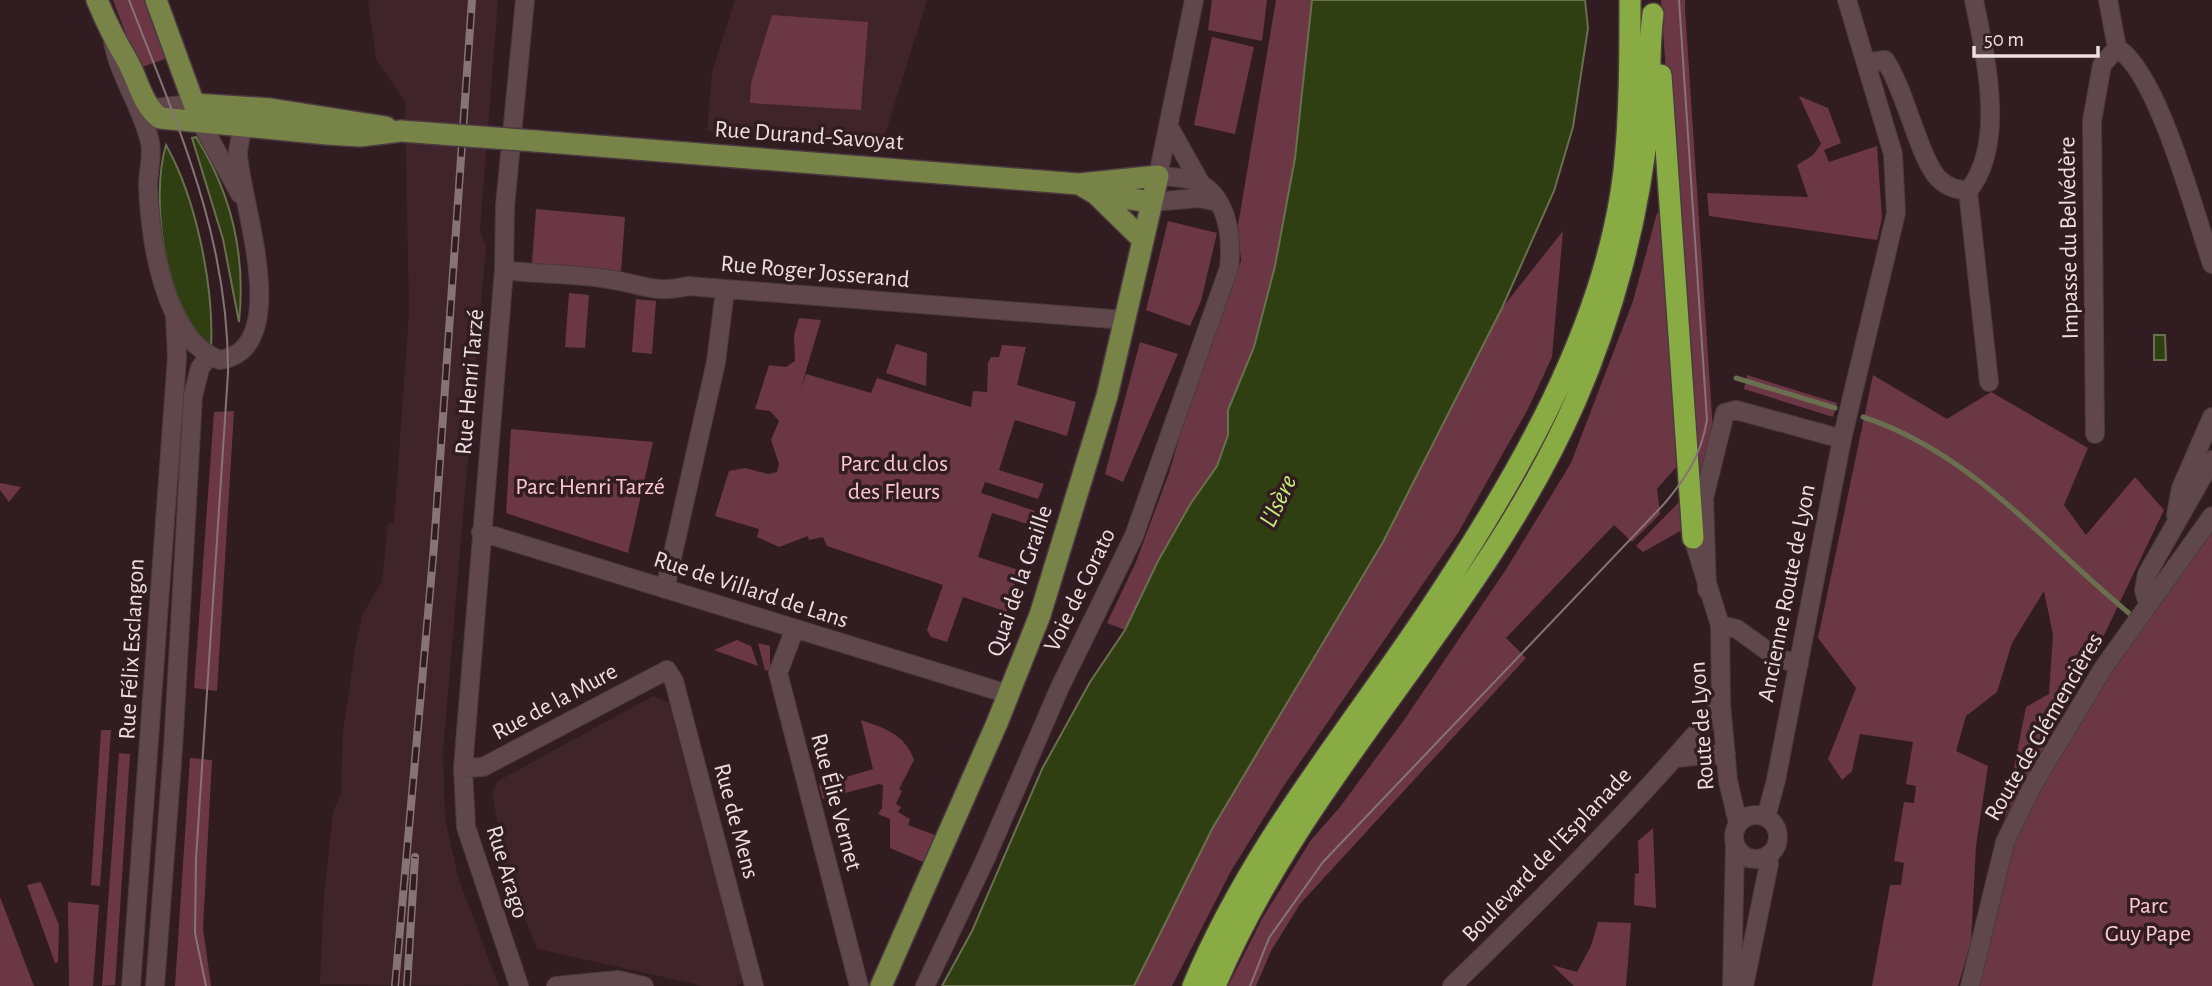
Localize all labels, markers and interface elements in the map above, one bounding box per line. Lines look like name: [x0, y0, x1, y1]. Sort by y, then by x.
scale bar: [1974, 14, 2098, 58]
text: 50 m: [1984, 29, 2024, 50]
street label: Rue Durand-Savoyat: [714, 117, 905, 155]
street label: Impasse du Belvédère: [2055, 136, 2083, 340]
street label: Rue Roger Josserand: [720, 252, 910, 292]
street label: Rue Henri Tarzé: [452, 308, 488, 456]
park label: Parc du clos des Fleurs: [840, 452, 948, 504]
water label: L'Isère: [1254, 471, 1302, 531]
park label: Parc Henri Tarzé: [515, 475, 665, 499]
street label: Ancienne Route de Lyon: [1754, 482, 1820, 704]
street label: Quai de la Graille: [983, 502, 1057, 660]
street label: Voie de Corato: [1040, 525, 1120, 655]
street label: Rue de Villard de Lans: [651, 547, 851, 633]
street label: Rue Félix Esclangon: [115, 558, 149, 740]
street label: Route de Clémencières: [1981, 629, 2107, 825]
street label: Rue de la Mure: [489, 659, 621, 745]
street label: Route de Lyon: [1686, 661, 1718, 791]
street label: Rue Élie Vernet: [806, 730, 868, 873]
street label: Rue de Mens: [709, 761, 763, 881]
street label: Boulevard de l'Esplanade: [1458, 763, 1636, 947]
street label: Rue Arago: [482, 823, 532, 921]
park label: Parc Guy Pape: [2105, 894, 2191, 946]

